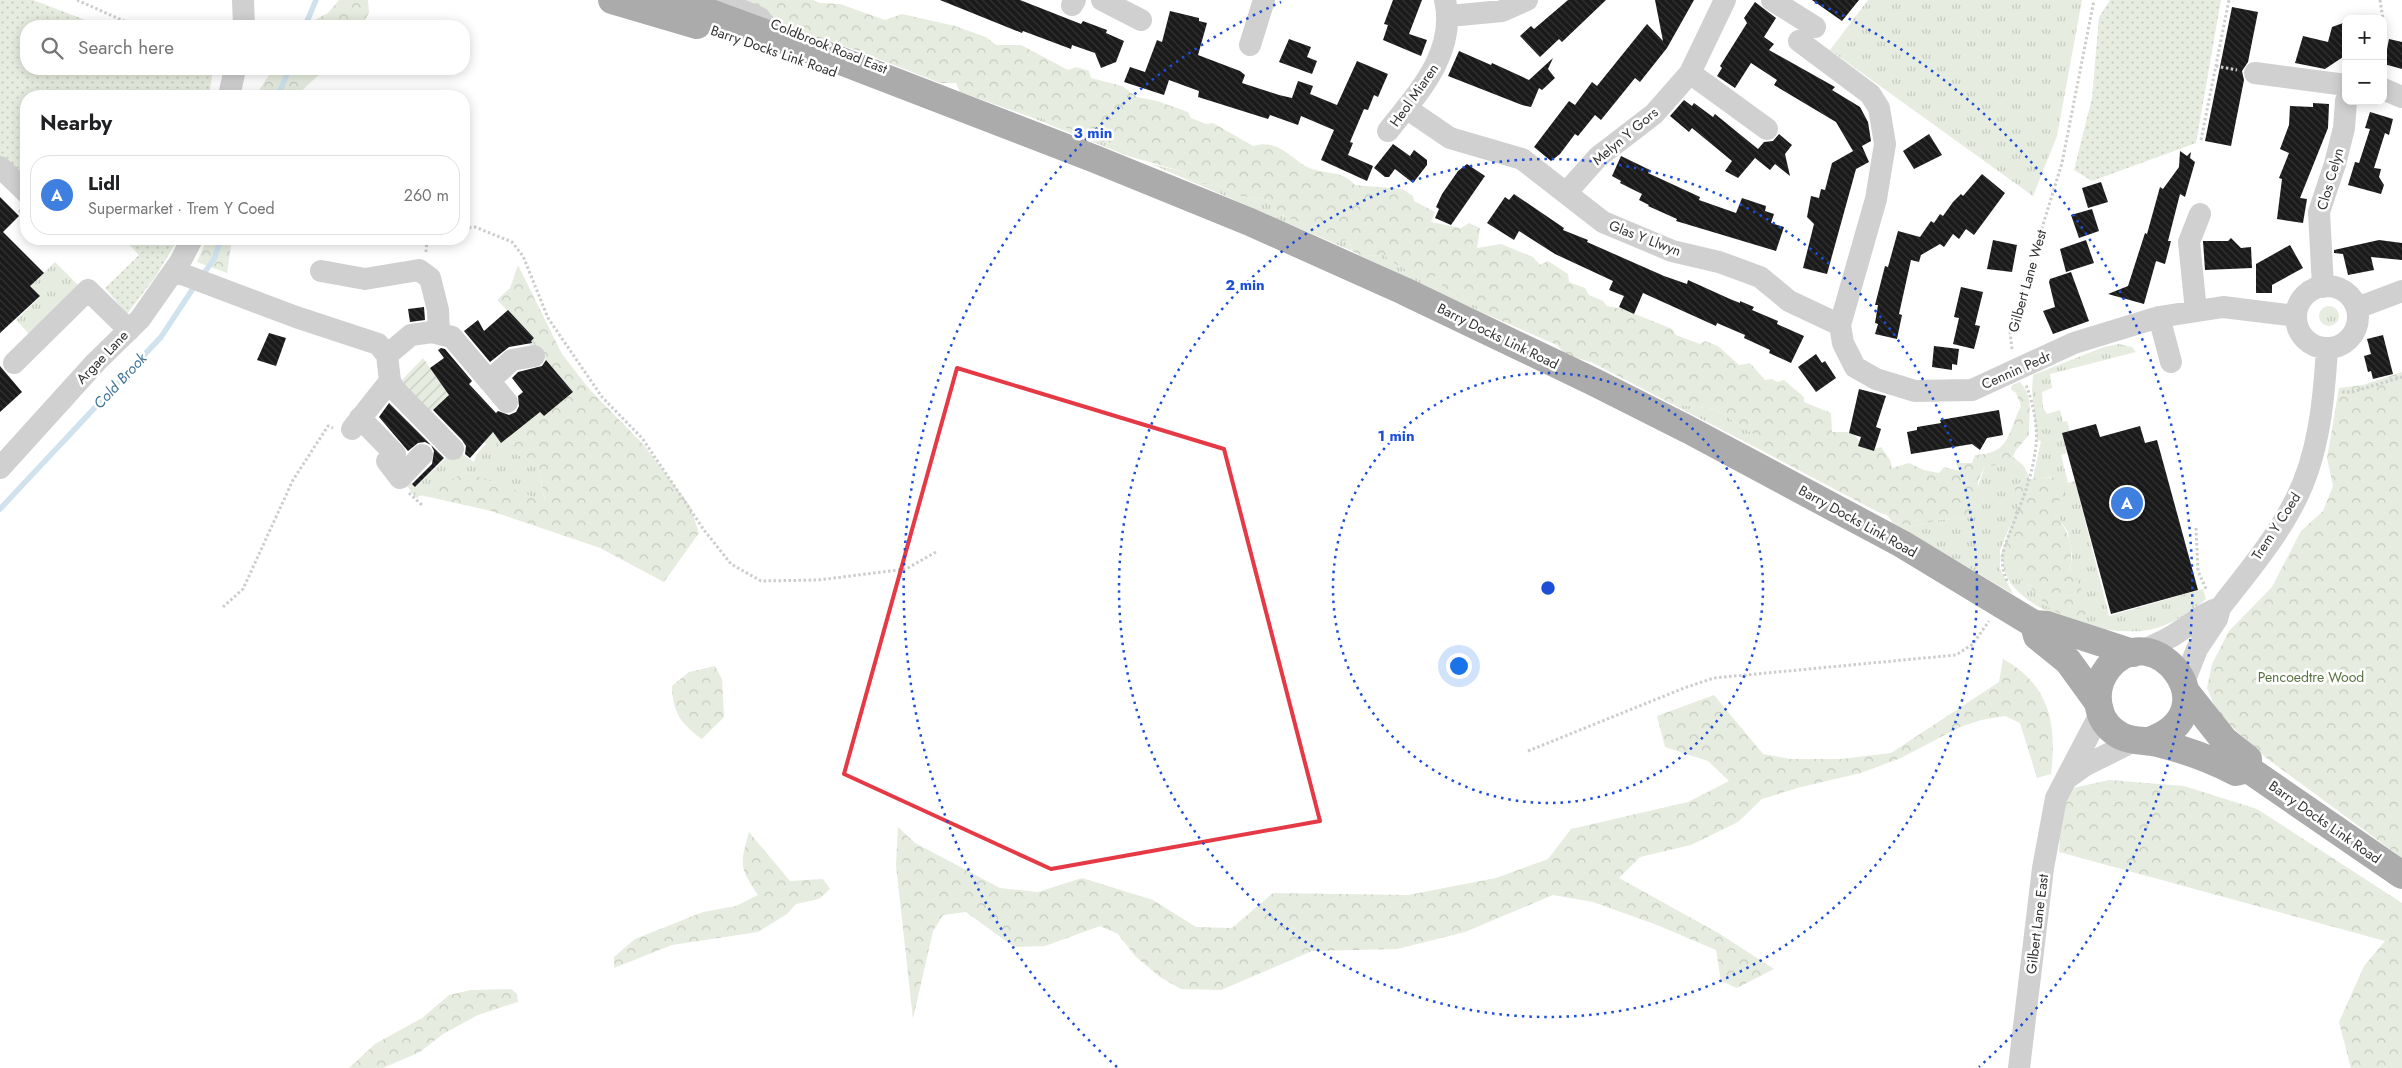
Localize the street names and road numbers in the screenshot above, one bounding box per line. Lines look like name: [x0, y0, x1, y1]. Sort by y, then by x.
street label: Coldbrook Road East: [768, 13, 891, 79]
street label: Barry Docks Link Road: [708, 20, 840, 82]
street label: Heol Miaren: [1385, 59, 1443, 131]
street label: Melyn Y Gors: [1588, 102, 1663, 170]
street label: Clos Celyn: [2312, 146, 2348, 212]
street label: Glas Y Llwyn: [1606, 215, 1684, 261]
street label: Gilbert Lane West: [2003, 227, 2051, 335]
street label: Barry Docks Link Road: [1434, 298, 1562, 374]
street label: Argae Lane: [71, 326, 133, 388]
street label: Cennin Pedr: [1978, 346, 2054, 394]
street label: Barry Docks Link Road: [1795, 480, 1921, 562]
street label: Trem Y Coed: [2247, 488, 2305, 564]
street label: Barry Docks Link Road: [2265, 776, 2385, 868]
street label: Gilbert Lane East: [2021, 872, 2053, 975]

